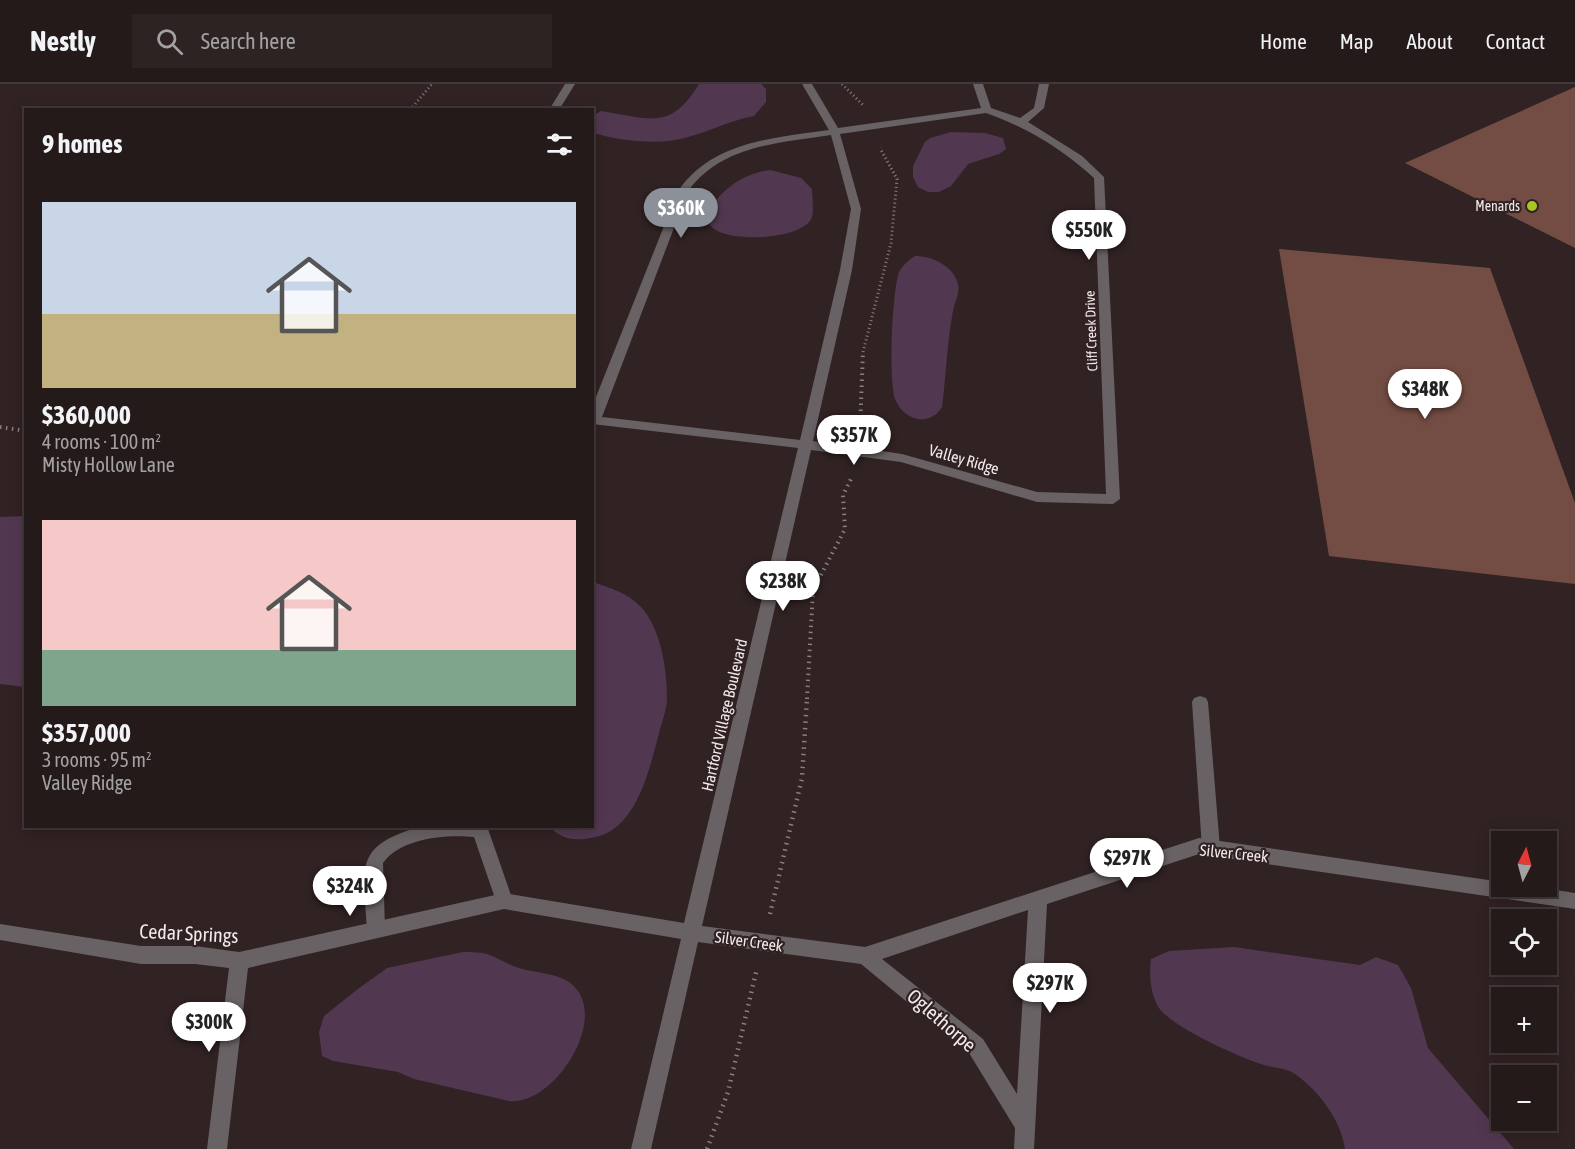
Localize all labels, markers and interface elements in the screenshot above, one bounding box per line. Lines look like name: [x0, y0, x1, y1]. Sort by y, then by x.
search box: [132, 14, 552, 68]
text: Nestly: [30, 25, 96, 57]
icon: search: [153, 25, 186, 58]
text: Search here: [201, 28, 296, 54]
text: Home: [1260, 29, 1307, 53]
text: Map: [1340, 29, 1374, 53]
text: About: [1407, 29, 1453, 53]
text: Contact: [1486, 29, 1545, 53]
icon: filters: [543, 128, 576, 161]
text: 9 homes: [42, 129, 122, 159]
pin: $360K: [639, 188, 723, 239]
text: $360K: [658, 196, 704, 219]
place label: Menards: [1475, 198, 1520, 214]
marker: Menards: [1525, 199, 1539, 213]
pin: $550K: [1047, 210, 1131, 261]
text: $550K: [1066, 218, 1112, 241]
icon: home: [255, 241, 363, 349]
street label: Cliff Creek Drive: [1082, 290, 1100, 372]
pin: $348K: [1383, 369, 1467, 420]
text: $348K: [1402, 377, 1448, 400]
text: $360,000: [42, 400, 131, 430]
pin: $357K: [812, 415, 896, 466]
text: $357K: [831, 423, 877, 446]
text: 4 rooms · 100 m²: [42, 430, 161, 453]
street label: Valley Ridge: [927, 440, 1001, 479]
text: Misty Hollow Lane: [42, 453, 175, 476]
icon: home: [255, 559, 363, 667]
pin: $238K: [741, 561, 825, 612]
text: $238K: [760, 569, 806, 592]
street label: Hartford Village Boulevard: [698, 637, 751, 793]
text: $357,000: [42, 718, 131, 748]
text: 3 rooms · 95 m²: [42, 748, 152, 771]
text: Valley Ridge: [42, 771, 132, 794]
north arrow: [1491, 831, 1557, 897]
map controls: [1491, 831, 1557, 1131]
pin: $297K: [1085, 838, 1169, 889]
street label: Silver Creek: [1199, 840, 1269, 866]
text: $297K: [1104, 846, 1150, 869]
pin: $324K: [308, 866, 392, 917]
text: $324K: [327, 874, 373, 897]
button: locate: [1491, 909, 1557, 975]
street label: Cedar Springs: [139, 919, 239, 947]
street label: Silver Creek: [714, 927, 784, 955]
pin: $297K: [1008, 963, 1092, 1014]
text: $297K: [1027, 971, 1073, 994]
street label: Oglethorpe: [903, 984, 981, 1056]
button: +: [1491, 987, 1557, 1053]
pin: $300K: [167, 1002, 251, 1053]
text: $300K: [186, 1010, 232, 1033]
button: −: [1491, 1065, 1557, 1131]

